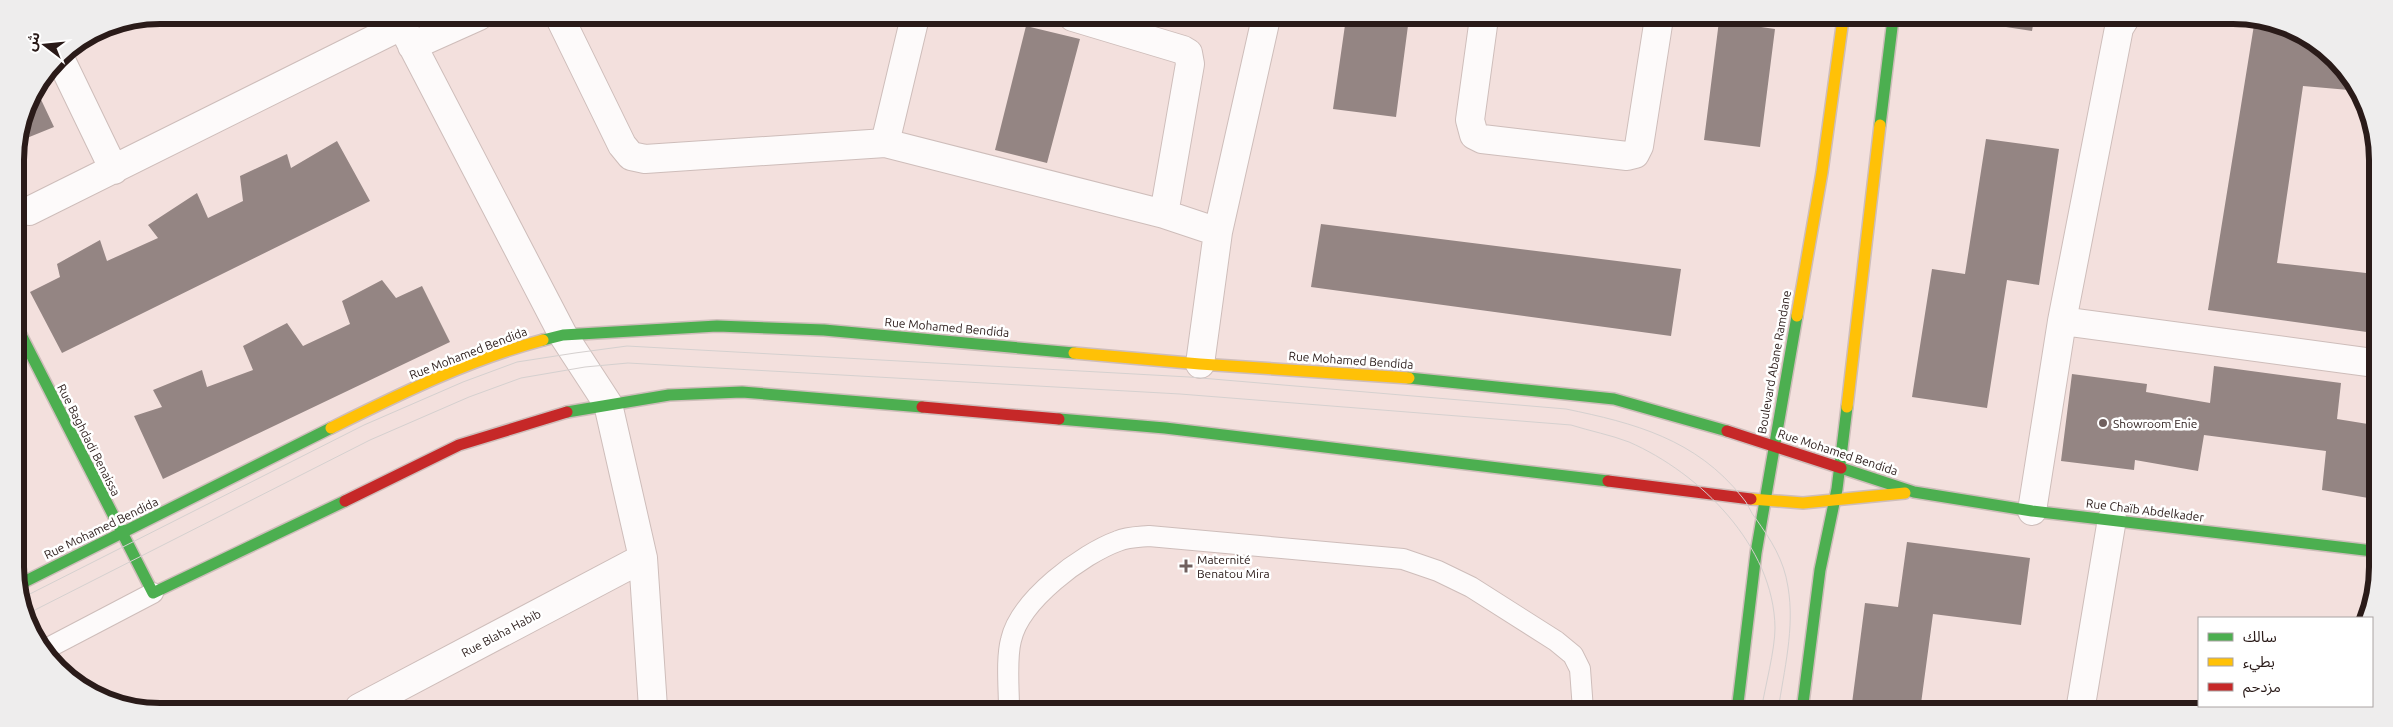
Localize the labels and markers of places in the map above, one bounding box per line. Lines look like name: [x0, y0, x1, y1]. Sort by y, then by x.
marker: Showroom Enie: [2097, 417, 2109, 429]
place label: Showroom Enie: [2113, 417, 2197, 430]
place label: Maternité Benatou Mira: [1197, 553, 1270, 580]
marker: Maternité Benatou Mira: [1179, 559, 1193, 573]

